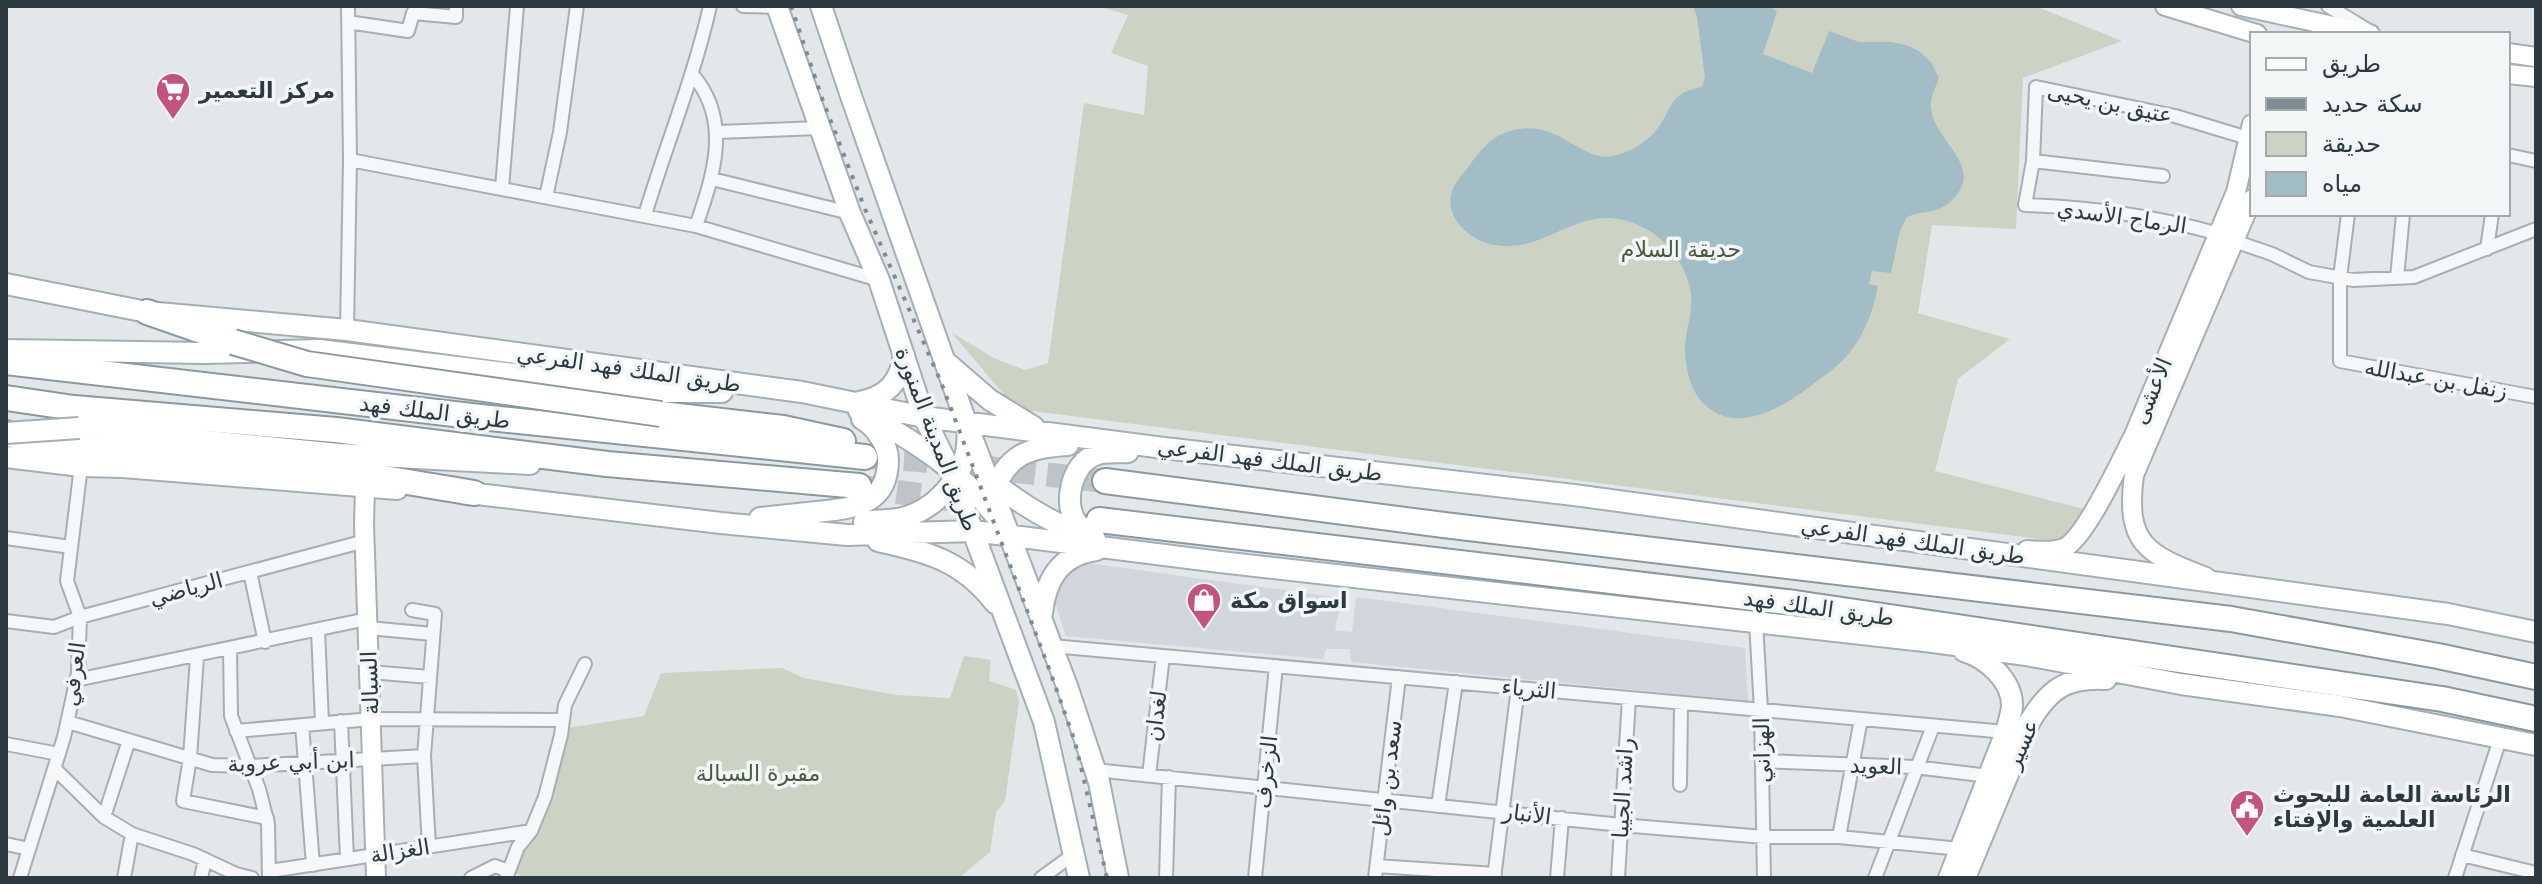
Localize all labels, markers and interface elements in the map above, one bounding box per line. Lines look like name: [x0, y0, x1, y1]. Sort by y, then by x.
legend: [2250, 32, 2510, 216]
text: طريق: [2322, 50, 2381, 78]
supermarket icon: مركز التعمير: [154, 71, 192, 121]
place label: مركز التعمير: [198, 78, 335, 104]
street label: عتيق بن يحيى: [2045, 78, 2175, 129]
text: سكة حديد: [2322, 90, 2423, 118]
text: حديقة: [2322, 130, 2381, 158]
text: مياه: [2322, 170, 2362, 198]
street label: الرماح الأسدي: [2056, 195, 2188, 238]
park label: حديقة السلام: [1621, 237, 1741, 262]
street label: طريق الملك فهد الفرعي: [515, 341, 743, 398]
street label: طريق المدينة المنورة: [889, 343, 984, 535]
street label: الأعشى: [2126, 354, 2177, 428]
street label: زنفل بن عبدالله: [2363, 354, 2509, 404]
street label: طريق الملك فهد: [358, 390, 512, 435]
street label: طريق الملك فهد الفرعي: [1156, 434, 1384, 487]
street label: طريق الملك فهد الفرعي: [1799, 513, 2027, 570]
street label: الرياضي: [147, 567, 226, 612]
shop icon: اسواق مكة: [1185, 581, 1223, 631]
street label: طريق الملك فهد: [1742, 585, 1896, 632]
place label: اسواق مكة: [1230, 588, 1348, 614]
street label: العرفي: [58, 641, 91, 708]
street label: السبالة: [356, 650, 384, 716]
street label: الثرياء: [1501, 674, 1557, 704]
street label: لغدان: [1140, 689, 1172, 743]
street label: عسير: [2000, 715, 2044, 774]
street label: الهزاني: [1749, 717, 1776, 783]
street label: سعد بن وائل: [1367, 718, 1407, 838]
street label: الزخرف: [1250, 734, 1282, 810]
street label: راشد الجيبا: [1608, 737, 1638, 839]
street label: ابن أبي عروبة: [227, 745, 355, 778]
street label: العويد: [1849, 753, 1903, 779]
park label: مقبرة السبالة: [696, 761, 820, 786]
place label: الرئاسة العامة للبحوث العلمية والإفتاء: [2273, 782, 2511, 833]
public building icon: الرئاسة العامة للبحوث العلمية والإفتاء: [2228, 788, 2266, 838]
street label: الأنبار: [1500, 798, 1553, 829]
street label: الغزالة: [368, 834, 432, 868]

